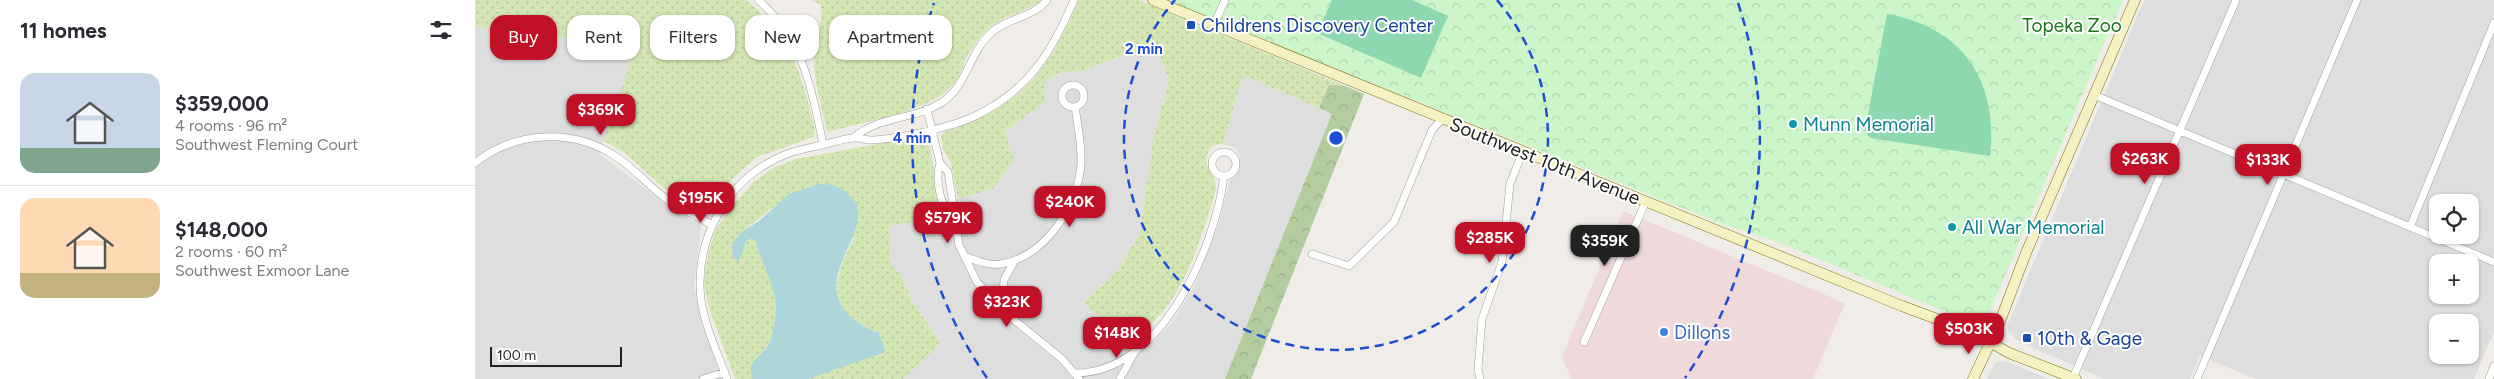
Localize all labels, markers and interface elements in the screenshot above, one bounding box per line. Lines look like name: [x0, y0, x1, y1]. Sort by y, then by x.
place label: Childrens Discovery Center: [1201, 14, 1434, 37]
park label: Topeka Zoo: [2022, 14, 2122, 37]
chip: Buy: [490, 15, 557, 60]
chip: Rent: [567, 15, 640, 60]
chip: Filters: [650, 15, 735, 60]
chip: New: [745, 15, 819, 60]
chip: Apartment: [829, 15, 952, 60]
icon: filters: [427, 16, 455, 44]
text: 11 homes: [20, 18, 107, 43]
marker: Childrens Discovery Center: [1185, 19, 1197, 31]
text: 2 min: [1125, 40, 1163, 58]
text: $359,000: [175, 91, 269, 116]
icon: home: [60, 93, 120, 153]
pin: $369K: [566, 94, 636, 136]
text: $369K: [578, 100, 624, 119]
street label: Southwest 10th Avenue: [1446, 112, 1644, 210]
place label: Munn Memorial: [1803, 113, 1934, 136]
text: 4 rooms · 96 m²: [175, 116, 287, 135]
marker: Munn Memorial: [1787, 118, 1799, 130]
text: 4 min: [893, 129, 931, 147]
centre of rings: [1327, 129, 1345, 147]
text: Southwest Fleming Court: [175, 135, 358, 154]
pin: $263K: [2110, 142, 2180, 185]
pin: $133K: [2233, 144, 2303, 186]
text: $263K: [2122, 149, 2168, 168]
text: $133K: [2246, 150, 2290, 169]
pin: $195K: [666, 182, 736, 224]
pin: $240K: [1035, 186, 1105, 228]
text: $195K: [679, 188, 723, 207]
text: $240K: [1045, 192, 1095, 211]
map controls: [2429, 194, 2479, 364]
button: locate: [2429, 194, 2479, 244]
pin: $579K: [913, 202, 983, 244]
text: $579K: [925, 208, 972, 227]
place label: All War Memorial: [1962, 216, 2105, 239]
text: $148,000: [175, 217, 268, 242]
icon: home: [60, 218, 120, 278]
marker: All War Memorial: [1946, 221, 1958, 233]
pin: $285K: [1455, 222, 1525, 264]
pin: $359K: [1570, 224, 1640, 267]
text: $285K: [1466, 228, 1514, 247]
text: $359K: [1582, 231, 1629, 250]
text: 2 rooms · 60 m²: [175, 242, 288, 261]
button: +: [2429, 254, 2479, 304]
text: Southwest Exmoor Lane: [175, 261, 349, 280]
pin: $323K: [972, 286, 1042, 328]
text: $323K: [984, 292, 1030, 311]
pin: $503K: [1934, 312, 2004, 355]
button: −: [2429, 314, 2479, 364]
pin: $148K: [1082, 316, 1152, 359]
text: $503K: [1945, 319, 1993, 338]
place label: Dillons: [1674, 321, 1730, 344]
text: $148K: [1094, 323, 1140, 342]
marker: Dillons: [1658, 326, 1670, 338]
place label: 10th & Gage: [2037, 327, 2142, 350]
marker: 10th & Gage: [2021, 332, 2033, 344]
scale bar: [490, 344, 623, 367]
text: 100 m: [497, 347, 536, 364]

